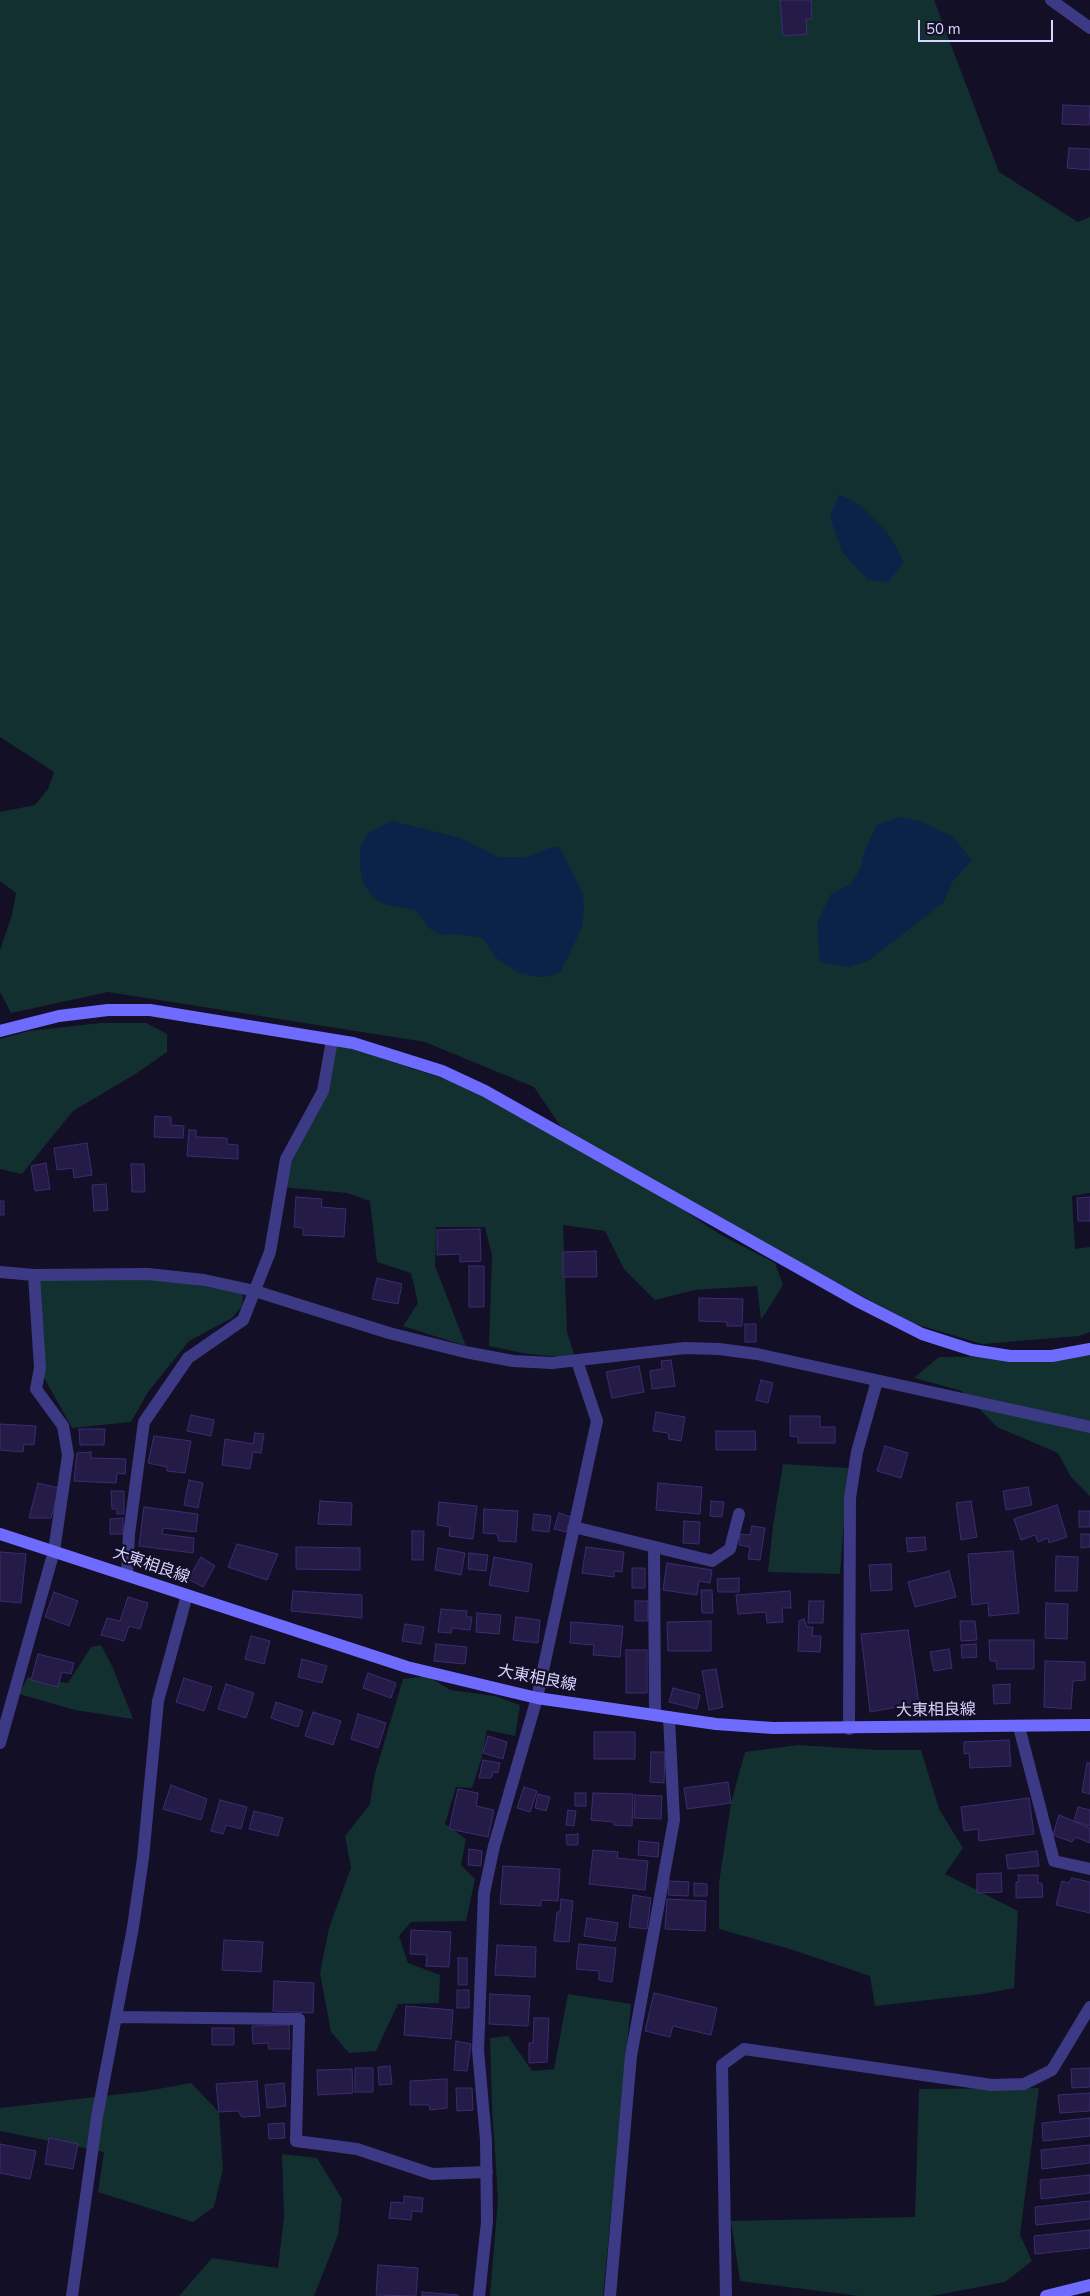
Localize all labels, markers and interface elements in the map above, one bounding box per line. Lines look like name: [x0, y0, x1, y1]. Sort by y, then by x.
scale bar: [920, 10, 1055, 42]
text: 50 m: [926, 19, 961, 39]
street label: 大東相良線: [110, 1544, 192, 1588]
street label: 大東相良線: [496, 1662, 578, 1696]
street label: 大東相良線: [896, 1701, 976, 1721]

